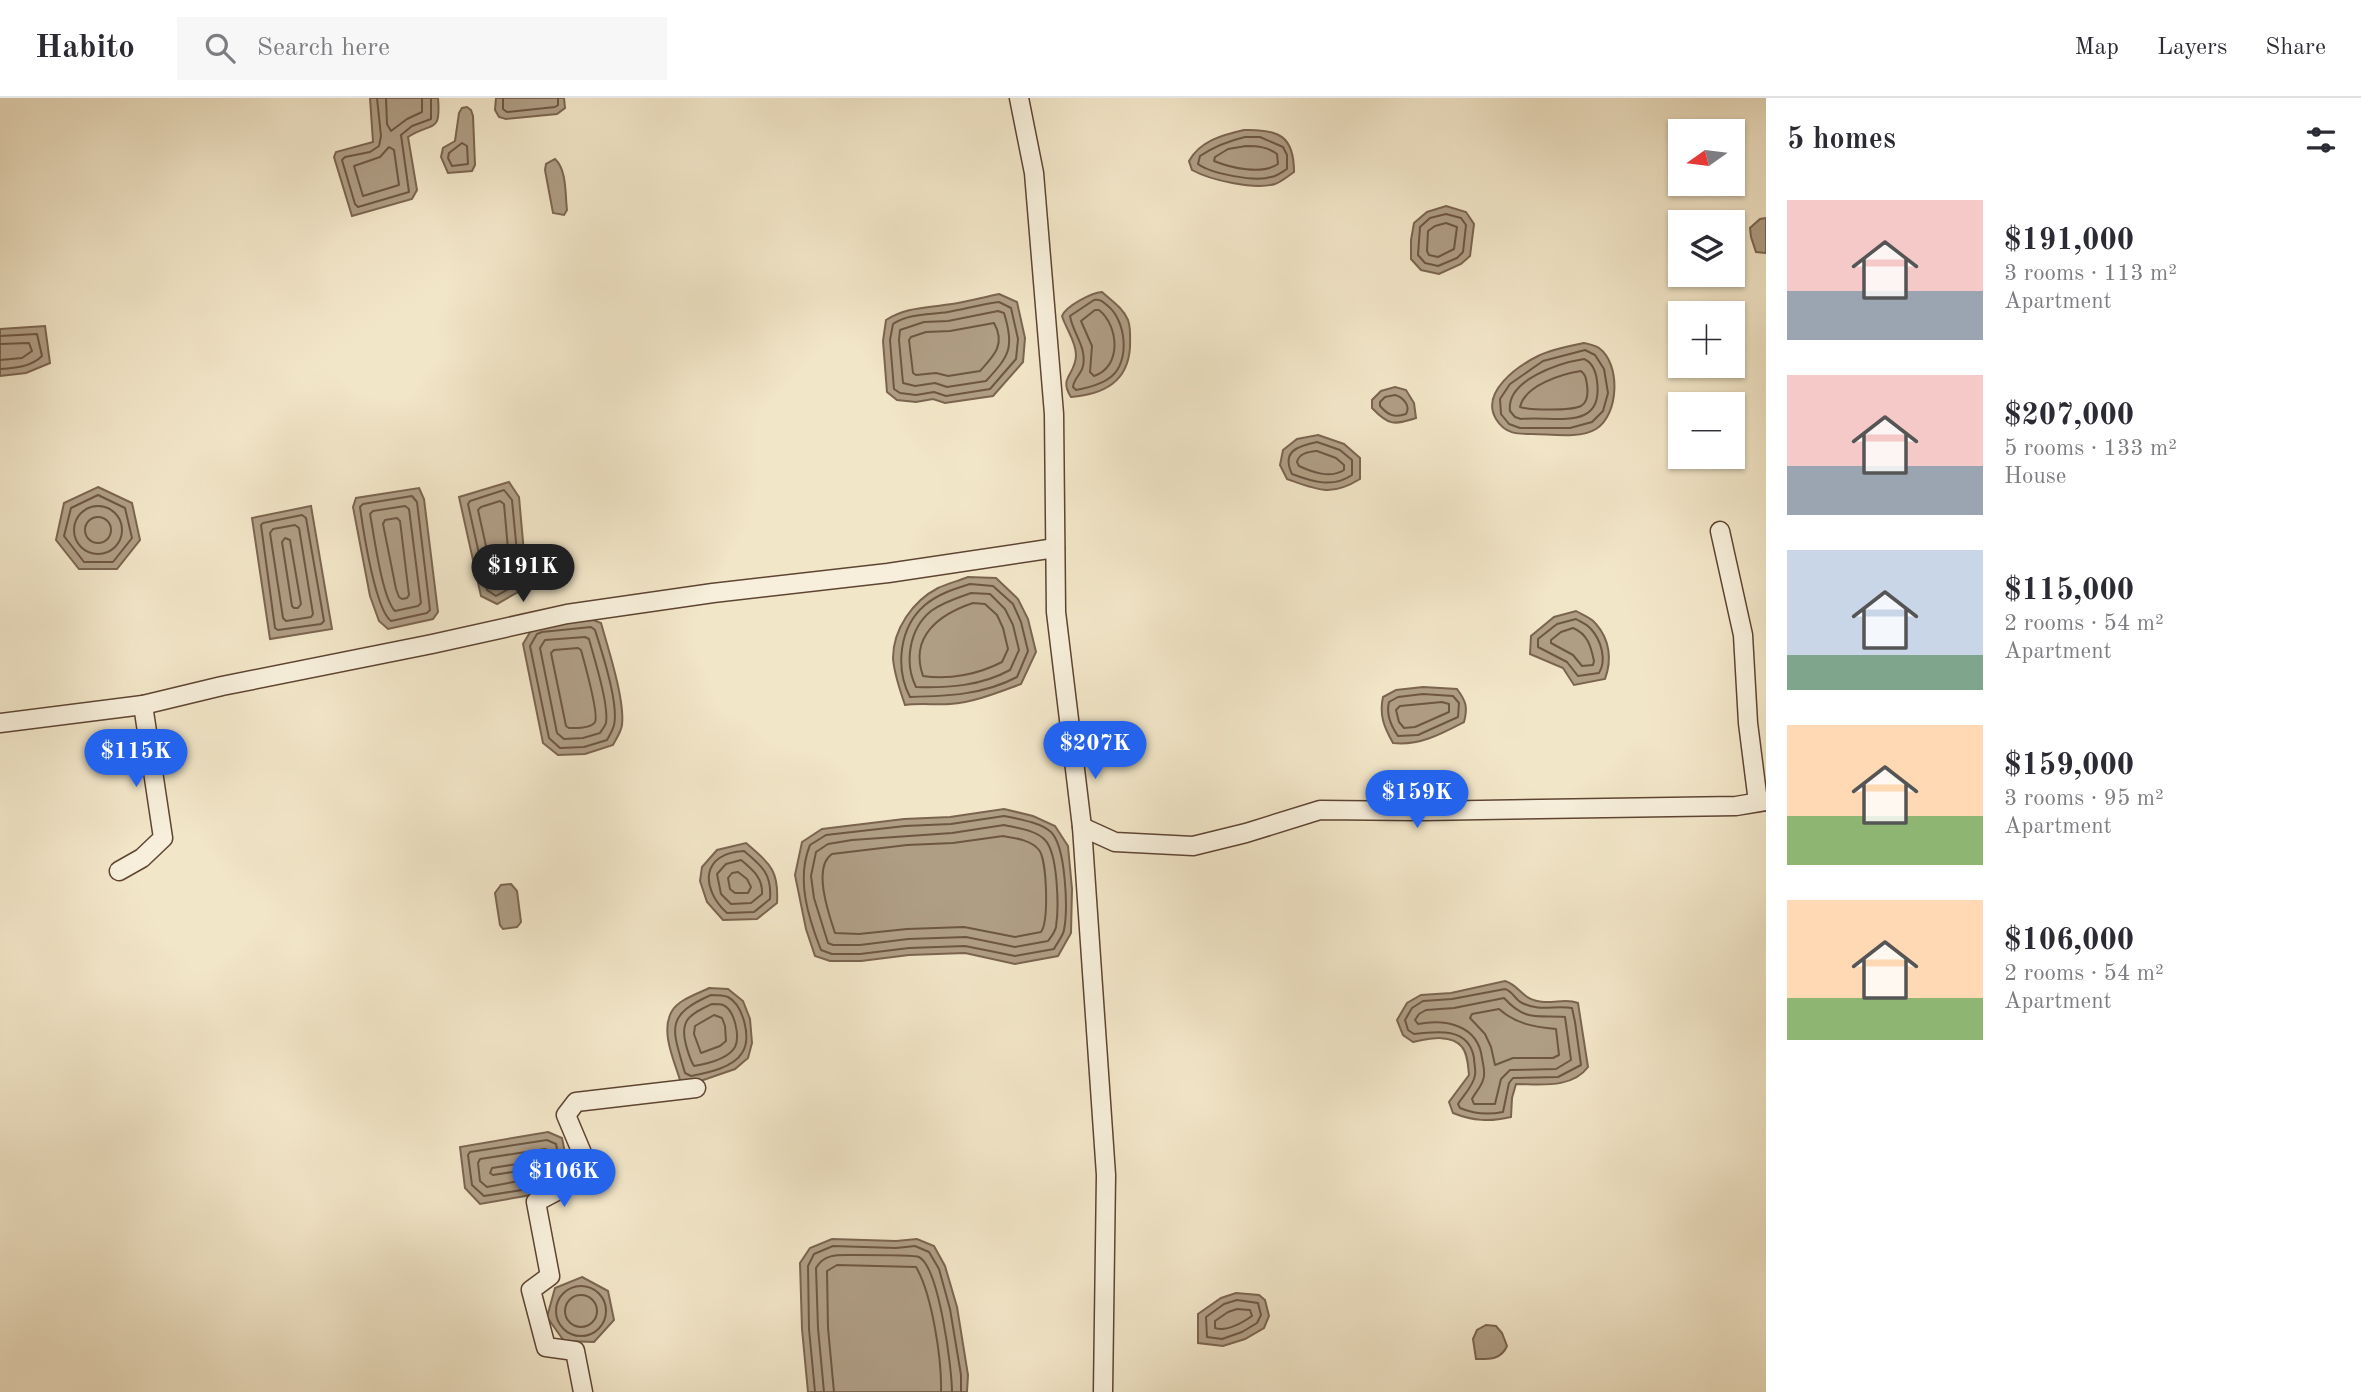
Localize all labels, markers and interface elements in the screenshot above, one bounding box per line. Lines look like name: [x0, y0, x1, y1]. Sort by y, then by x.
search box: [177, 17, 667, 80]
icon: search: [201, 29, 239, 67]
text: Habito: [35, 32, 135, 65]
text: Search here: [257, 35, 390, 61]
text: Map: [2075, 36, 2119, 60]
text: Layers: [2157, 36, 2227, 60]
text: Share: [2265, 36, 2326, 60]
north arrow: [1668, 119, 1745, 196]
map controls: [1668, 119, 1745, 469]
icon: filters: [2302, 121, 2340, 159]
text: 5 homes: [1787, 125, 1896, 155]
button: layers: [1668, 210, 1745, 287]
text: $191,000: [2004, 226, 2134, 256]
icon: home: [1843, 228, 1927, 312]
text: 3 rooms · 113 m²: [2004, 262, 2177, 285]
text: Apartment: [2004, 290, 2112, 313]
button: +: [1668, 301, 1745, 378]
button: −: [1668, 392, 1745, 469]
text: $207,000: [2004, 401, 2134, 431]
icon: home: [1843, 403, 1927, 487]
text: 5 rooms · 133 m²: [2004, 437, 2177, 460]
text: House: [2004, 465, 2066, 488]
pin: $191K: [474, 545, 572, 604]
text: $191K: [487, 555, 559, 578]
text: $115,000: [2004, 576, 2134, 606]
icon: home: [1843, 578, 1927, 662]
text: 2 rooms · 54 m²: [2004, 612, 2164, 635]
text: Apartment: [2004, 640, 2112, 663]
pin: $207K: [1046, 722, 1144, 781]
pin: $115K: [87, 730, 185, 789]
text: $207K: [1059, 732, 1131, 755]
text: $115K: [100, 740, 172, 763]
text: $159,000: [2004, 751, 2134, 781]
icon: home: [1843, 753, 1927, 837]
pin: $159K: [1368, 770, 1466, 830]
text: $159K: [1381, 781, 1453, 804]
text: 3 rooms · 95 m²: [2004, 787, 2164, 810]
text: Apartment: [2004, 815, 2112, 838]
text: $106,000: [2004, 926, 2134, 956]
icon: home: [1843, 928, 1927, 1012]
text: 2 rooms · 54 m²: [2004, 962, 2164, 985]
text: Apartment: [2004, 990, 2112, 1013]
pin: $106K: [515, 1150, 613, 1209]
text: $106K: [528, 1160, 600, 1183]

